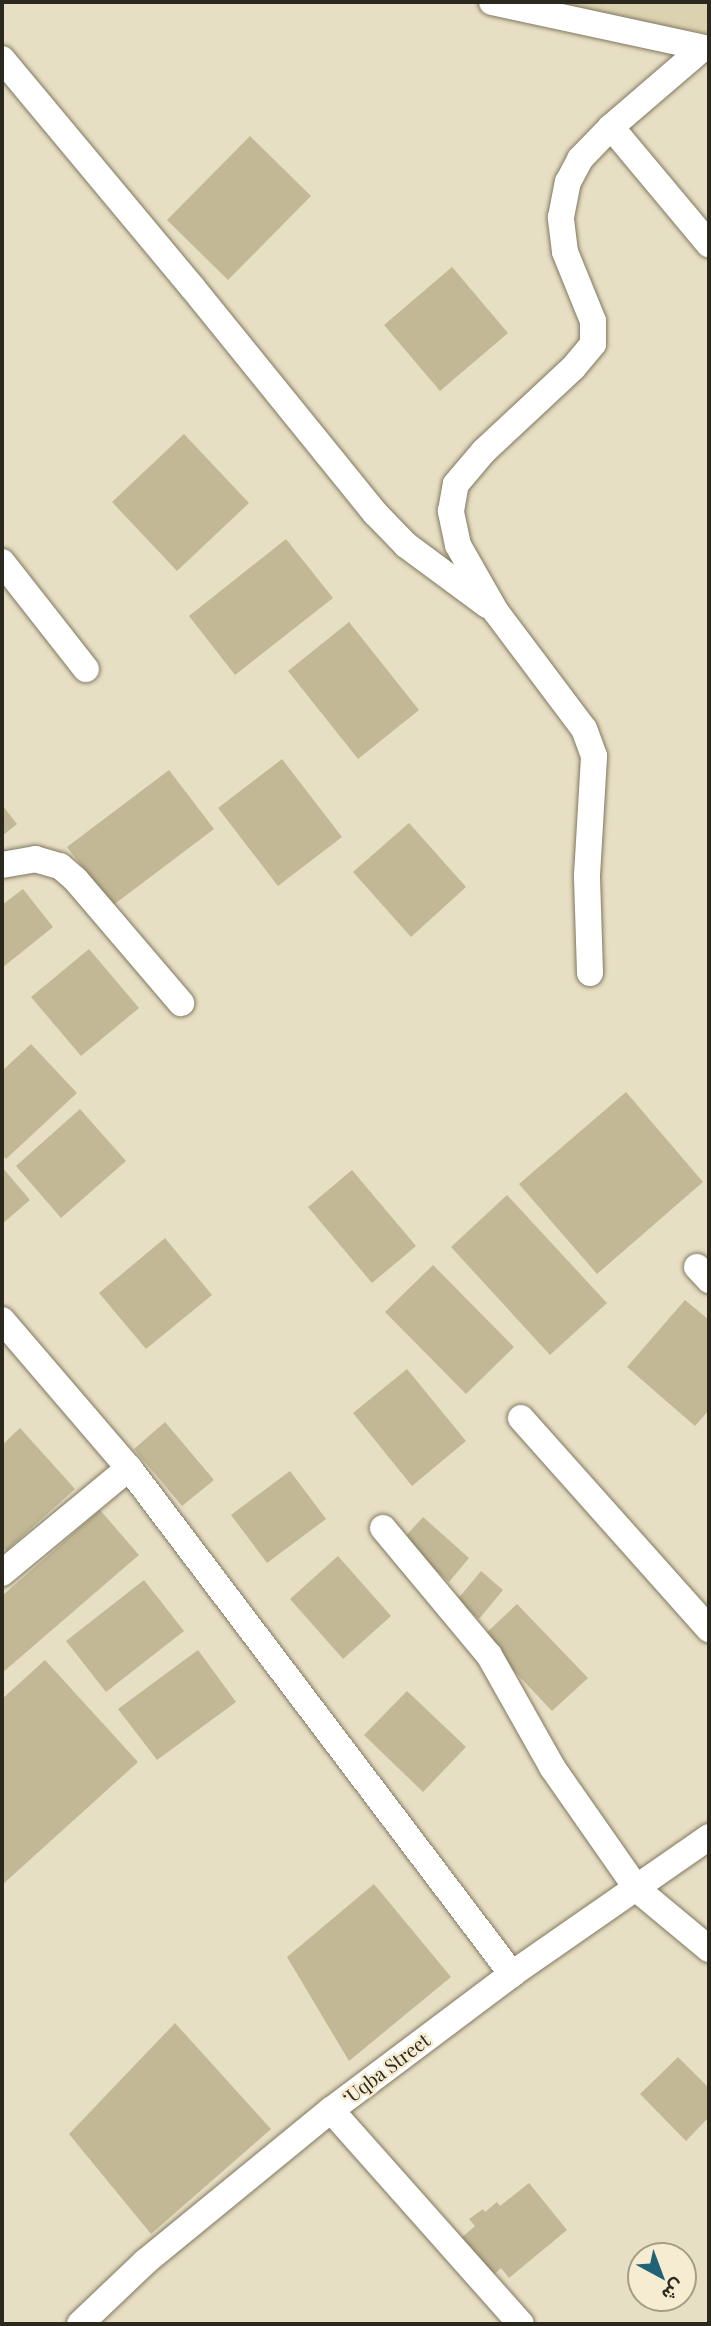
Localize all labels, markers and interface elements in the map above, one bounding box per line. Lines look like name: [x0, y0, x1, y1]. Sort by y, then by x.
street label: ‘Uqba Street: [338, 2029, 434, 2109]
north arrow: [627, 2242, 697, 2312]
text: ش: [657, 2274, 692, 2309]

